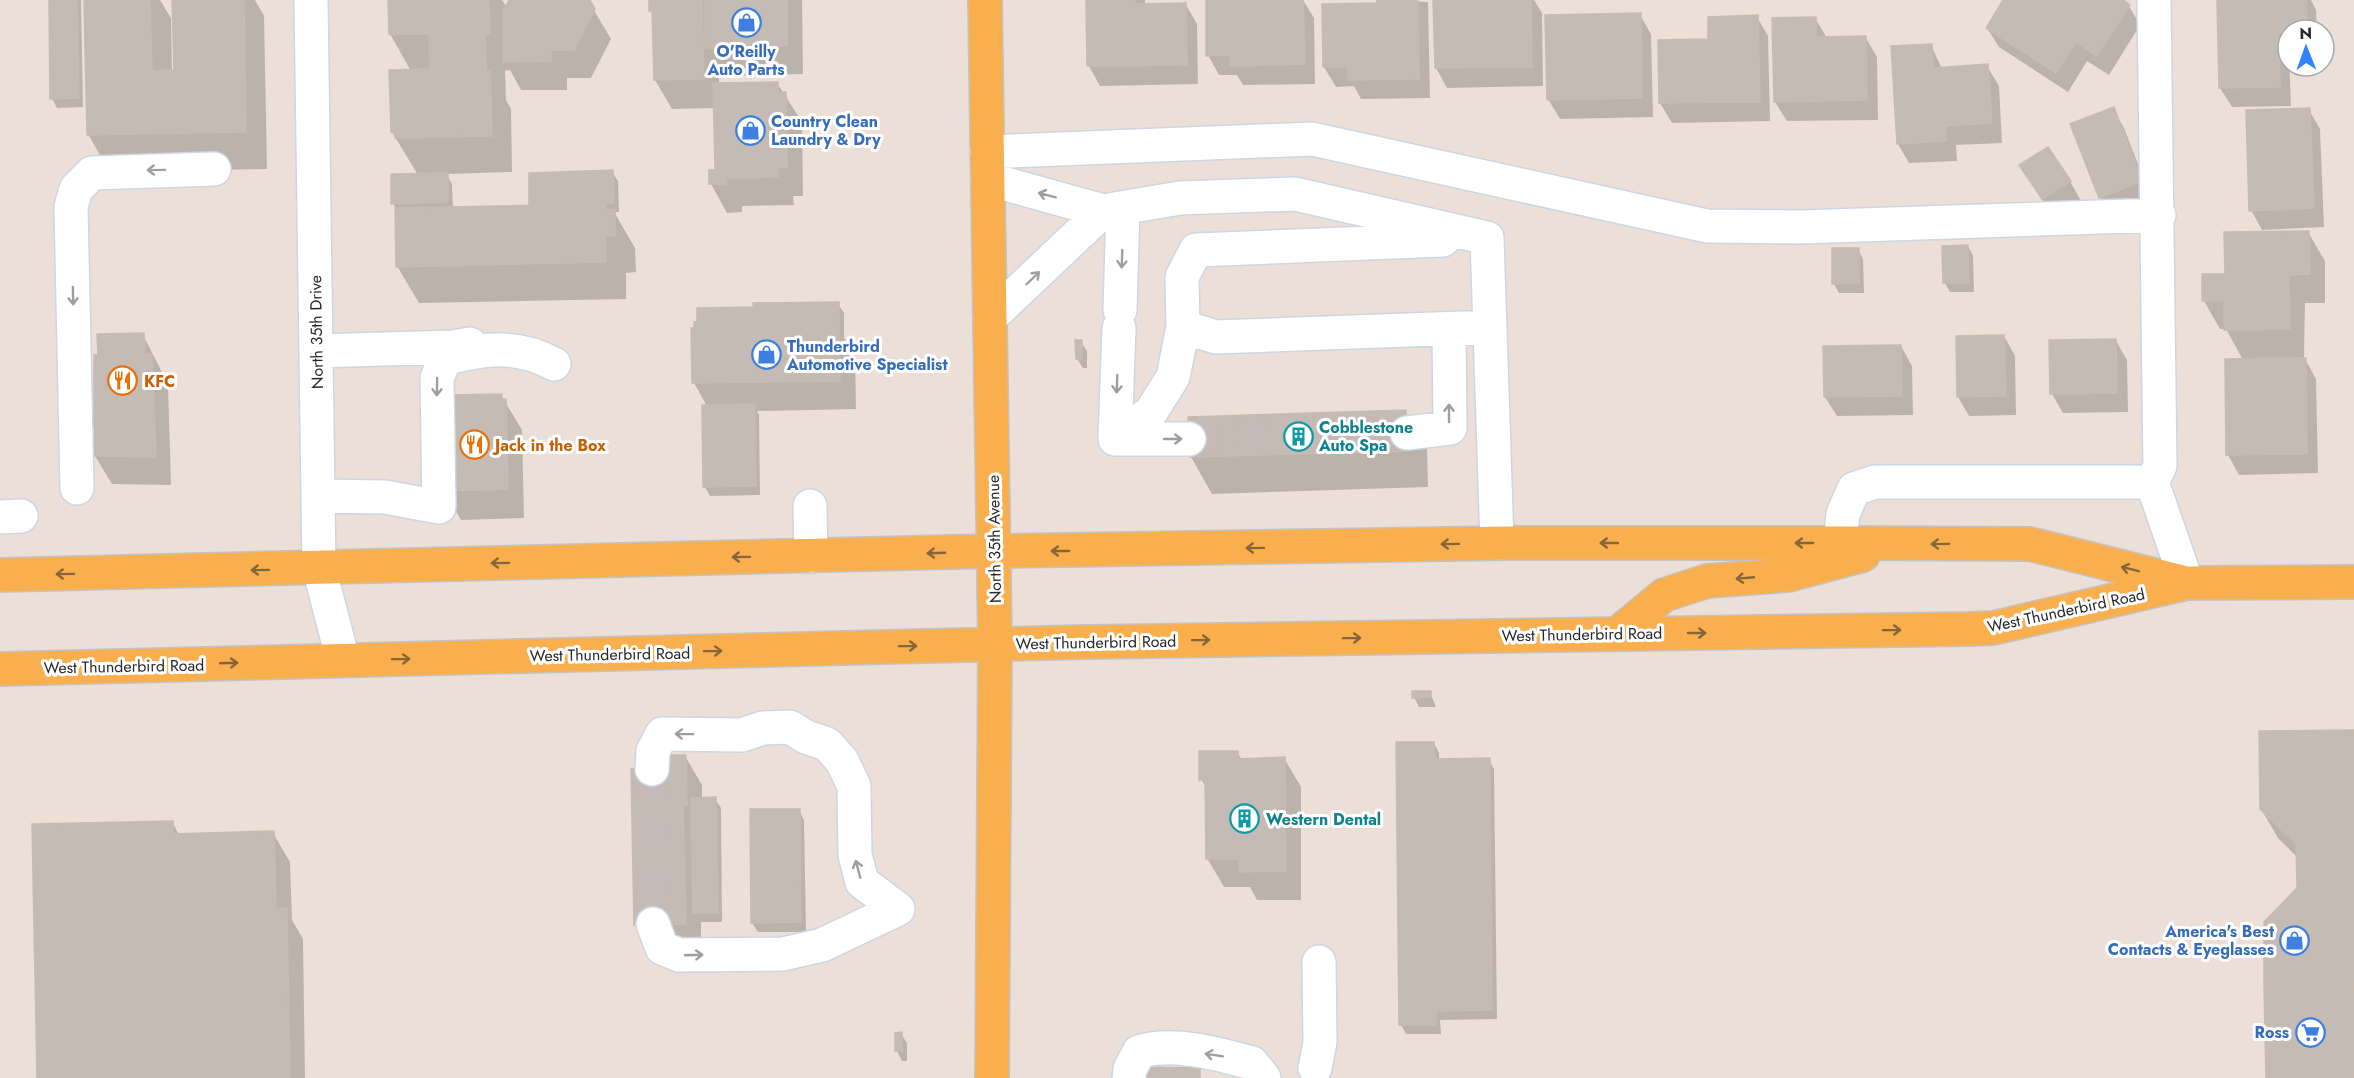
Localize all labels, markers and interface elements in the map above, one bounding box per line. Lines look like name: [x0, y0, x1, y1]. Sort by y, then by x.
shop icon: O'Reilly Auto Parts: [730, 7, 762, 39]
north arrow: [2276, 18, 2336, 78]
text: N: [2299, 22, 2312, 45]
place label: O'Reilly Auto Parts: [706, 40, 785, 81]
place label: Country Clean Laundry & Dry: [771, 110, 881, 151]
shop icon: Country Clean Laundry & Dry: [734, 114, 766, 146]
one-way arrow: [146, 164, 166, 176]
one-way arrow: [1038, 189, 1057, 201]
one-way arrow: [1116, 249, 1127, 269]
one-way arrow: [1025, 271, 1040, 285]
street label: North 35th Drive: [304, 275, 329, 389]
one-way arrow: [67, 286, 79, 306]
place label: Thunderbird Automotive Specialist: [786, 335, 948, 376]
shop icon: Thunderbird Automotive Specialist: [750, 339, 782, 371]
restaurant icon: KFC: [107, 365, 139, 397]
place label: KFC: [144, 370, 175, 393]
one-way arrow: [1111, 373, 1123, 393]
one-way arrow: [431, 376, 443, 396]
one-way arrow: [1444, 403, 1455, 423]
place label: Cobblestone Auto Spa: [1318, 416, 1413, 457]
building icon: Cobblestone Auto Spa: [1282, 420, 1314, 452]
restaurant icon: Jack in the Box: [458, 429, 490, 461]
one-way arrow: [1163, 433, 1183, 445]
place label: Jack in the Box: [492, 434, 606, 457]
street label: North 35th Avenue: [982, 475, 1007, 603]
one-way arrow: [1600, 537, 1620, 549]
one-way arrow: [1795, 537, 1815, 549]
one-way arrow: [1441, 538, 1461, 550]
one-way arrow: [1931, 538, 1951, 550]
one-way arrow: [1246, 542, 1266, 554]
one-way arrow: [1051, 545, 1071, 557]
one-way arrow: [926, 547, 946, 558]
one-way arrow: [732, 552, 752, 563]
one-way arrow: [491, 558, 511, 569]
one-way arrow: [2121, 563, 2140, 574]
one-way arrow: [251, 564, 271, 576]
one-way arrow: [56, 568, 76, 580]
one-way arrow: [1736, 573, 1756, 584]
street label: West Thunderbird Road: [1985, 583, 2147, 638]
street label: West Thunderbird Road: [1502, 622, 1662, 647]
one-way arrow: [1881, 624, 1901, 636]
one-way arrow: [1686, 627, 1706, 639]
street label: West Thunderbird Road: [1016, 630, 1176, 655]
one-way arrow: [1342, 632, 1362, 644]
one-way arrow: [1190, 634, 1210, 646]
one-way arrow: [897, 641, 917, 652]
street label: West Thunderbird Road: [530, 642, 690, 667]
one-way arrow: [702, 645, 722, 657]
one-way arrow: [391, 653, 411, 665]
street label: West Thunderbird Road: [44, 654, 204, 679]
one-way arrow: [219, 658, 239, 669]
one-way arrow: [674, 728, 694, 740]
building icon: Western Dental: [1229, 803, 1261, 835]
place label: Western Dental: [1266, 808, 1381, 831]
one-way arrow: [852, 860, 864, 879]
place label: America's Best Contacts & Eyeglasses: [2108, 920, 2275, 961]
shop icon: America's Best Contacts & Eyeglasses: [2279, 924, 2311, 956]
one-way arrow: [683, 949, 703, 961]
supermarket icon: Ross: [2294, 1016, 2326, 1048]
place label: Ross: [2255, 1021, 2289, 1044]
one-way arrow: [1204, 1049, 1224, 1060]

